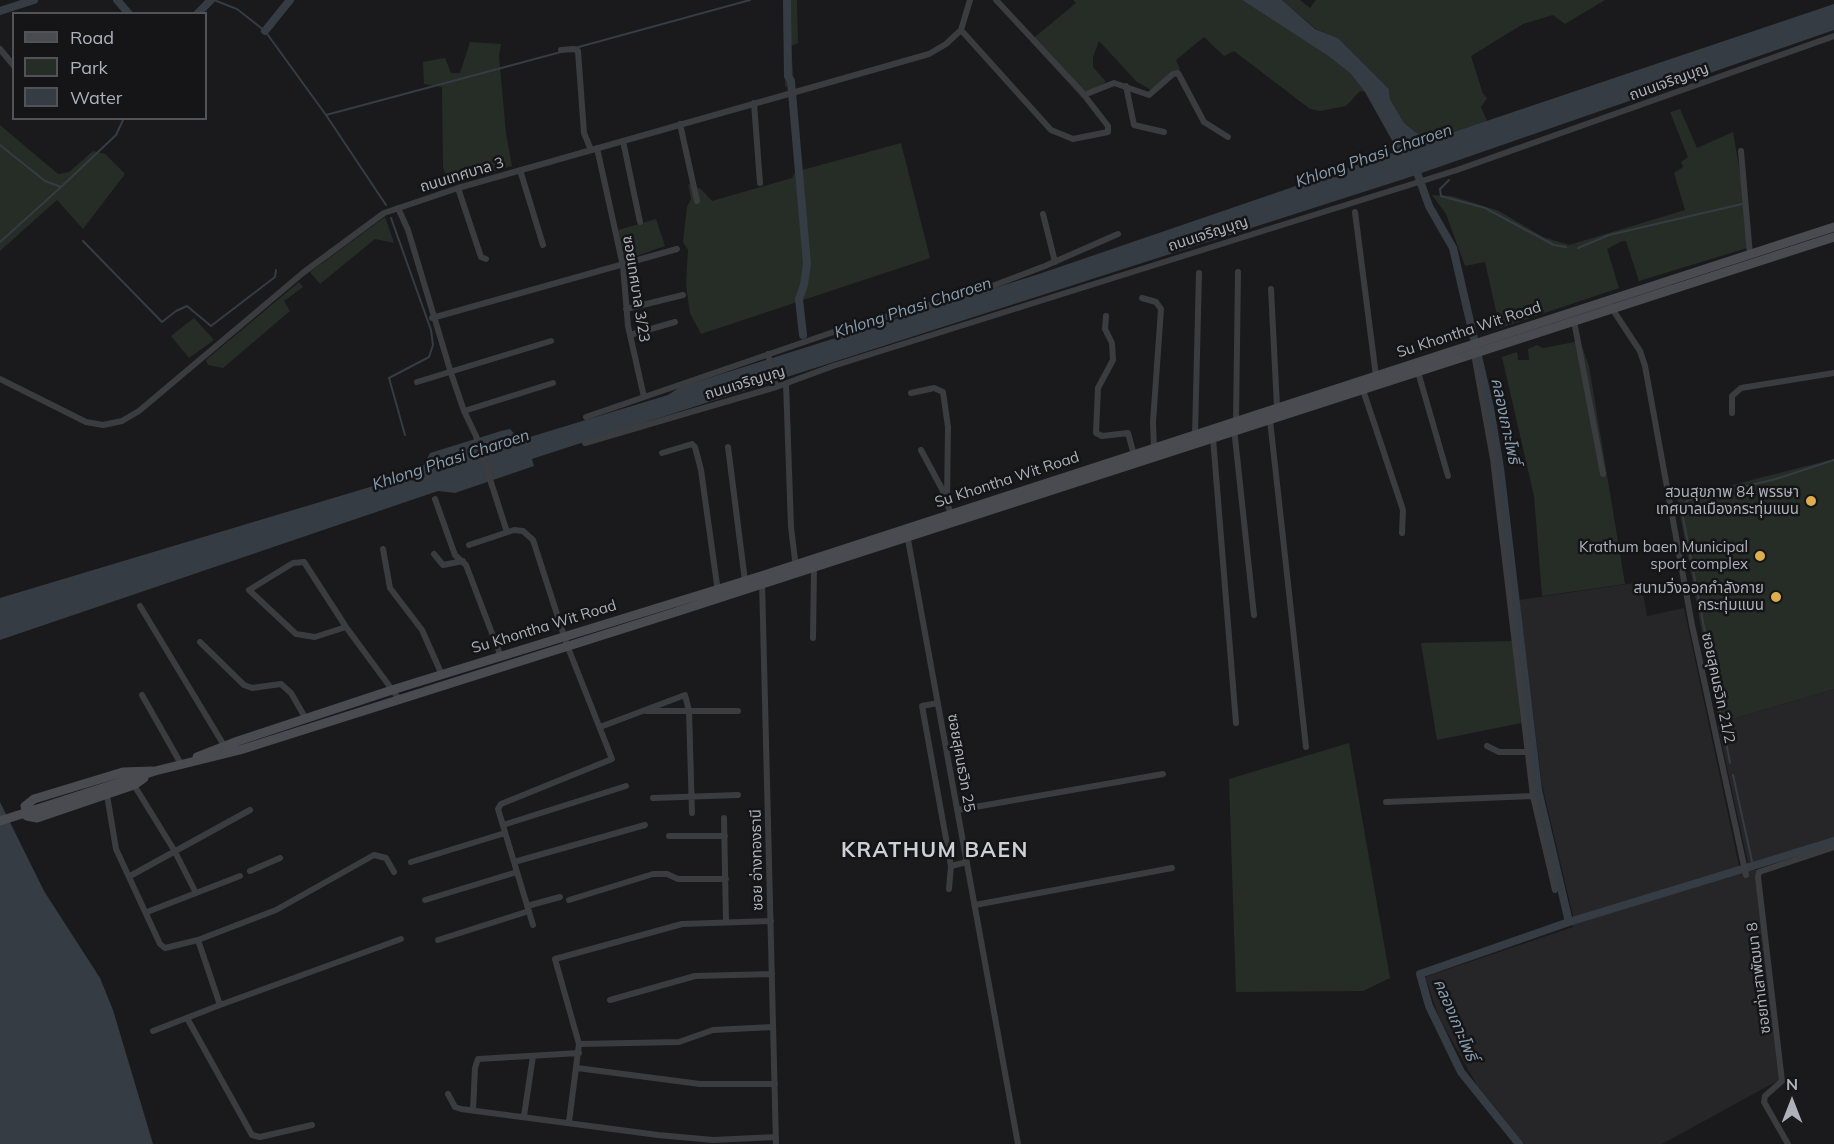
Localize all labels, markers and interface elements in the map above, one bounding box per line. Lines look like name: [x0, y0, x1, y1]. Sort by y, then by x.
legend: [12, 12, 207, 120]
text: Road: [70, 26, 114, 49]
text: Park: [70, 56, 108, 79]
street label: ถนนเจริญบุญ: [1627, 59, 1711, 105]
text: Water: [70, 86, 122, 109]
water label: Khlong Phasi Charoen: [1293, 120, 1455, 192]
street label: ถนนเทศบาล 3: [418, 154, 506, 196]
street label: ถนนเจริญบุญ: [1166, 213, 1250, 255]
street label: ซอยเทศบาล 3/23: [619, 234, 653, 344]
water label: Khlong Phasi Charoen: [832, 274, 994, 342]
street label: Su Khontha Wit Road: [1395, 298, 1543, 362]
street label: ถนนเจริญบุญ: [703, 362, 787, 404]
water label: คลองเกาะโพธิ์: [1487, 376, 1523, 466]
water label: Khlong Phasi Charoen: [370, 426, 532, 494]
street label: Su Khontha Wit Road: [933, 448, 1081, 512]
place label: สวนสุขภาพ 84 พรรษา เทศบาลเมืองกระทุ่มแบน: [1656, 483, 1799, 518]
marker: สวนสุขภาพ 84 พรรษา เทศบาลเมืองกระทุ่มแบน: [1804, 494, 1818, 508]
place label: Krathum baen Municipal sport complex: [1579, 538, 1748, 573]
marker: Krathum baen Municipal sport complex: [1753, 549, 1767, 563]
place label: สนามวิ่งออกกำลังกาย กระทุ่มแบน: [1634, 579, 1764, 614]
marker: สนามวิ่งออกกำลังกาย กระทุ่มแบน: [1769, 590, 1783, 604]
street label: Su Khontha Wit Road: [469, 596, 619, 658]
street label: ซอยสุคนธวิท 21/2: [1697, 631, 1739, 745]
street label: ซอยสุคนธวิท 25: [944, 712, 978, 814]
street label: ซอย อ่างทองธานี: [747, 809, 767, 911]
district label: KRATHUM BAEN: [841, 838, 1029, 864]
street label: ซอยท่าเสาพัฒนา 8: [1743, 921, 1775, 1035]
water label: คลองเกาะโพธิ์: [1429, 976, 1481, 1064]
north arrow: [1762, 1072, 1822, 1132]
text: N: [1786, 1074, 1798, 1094]

